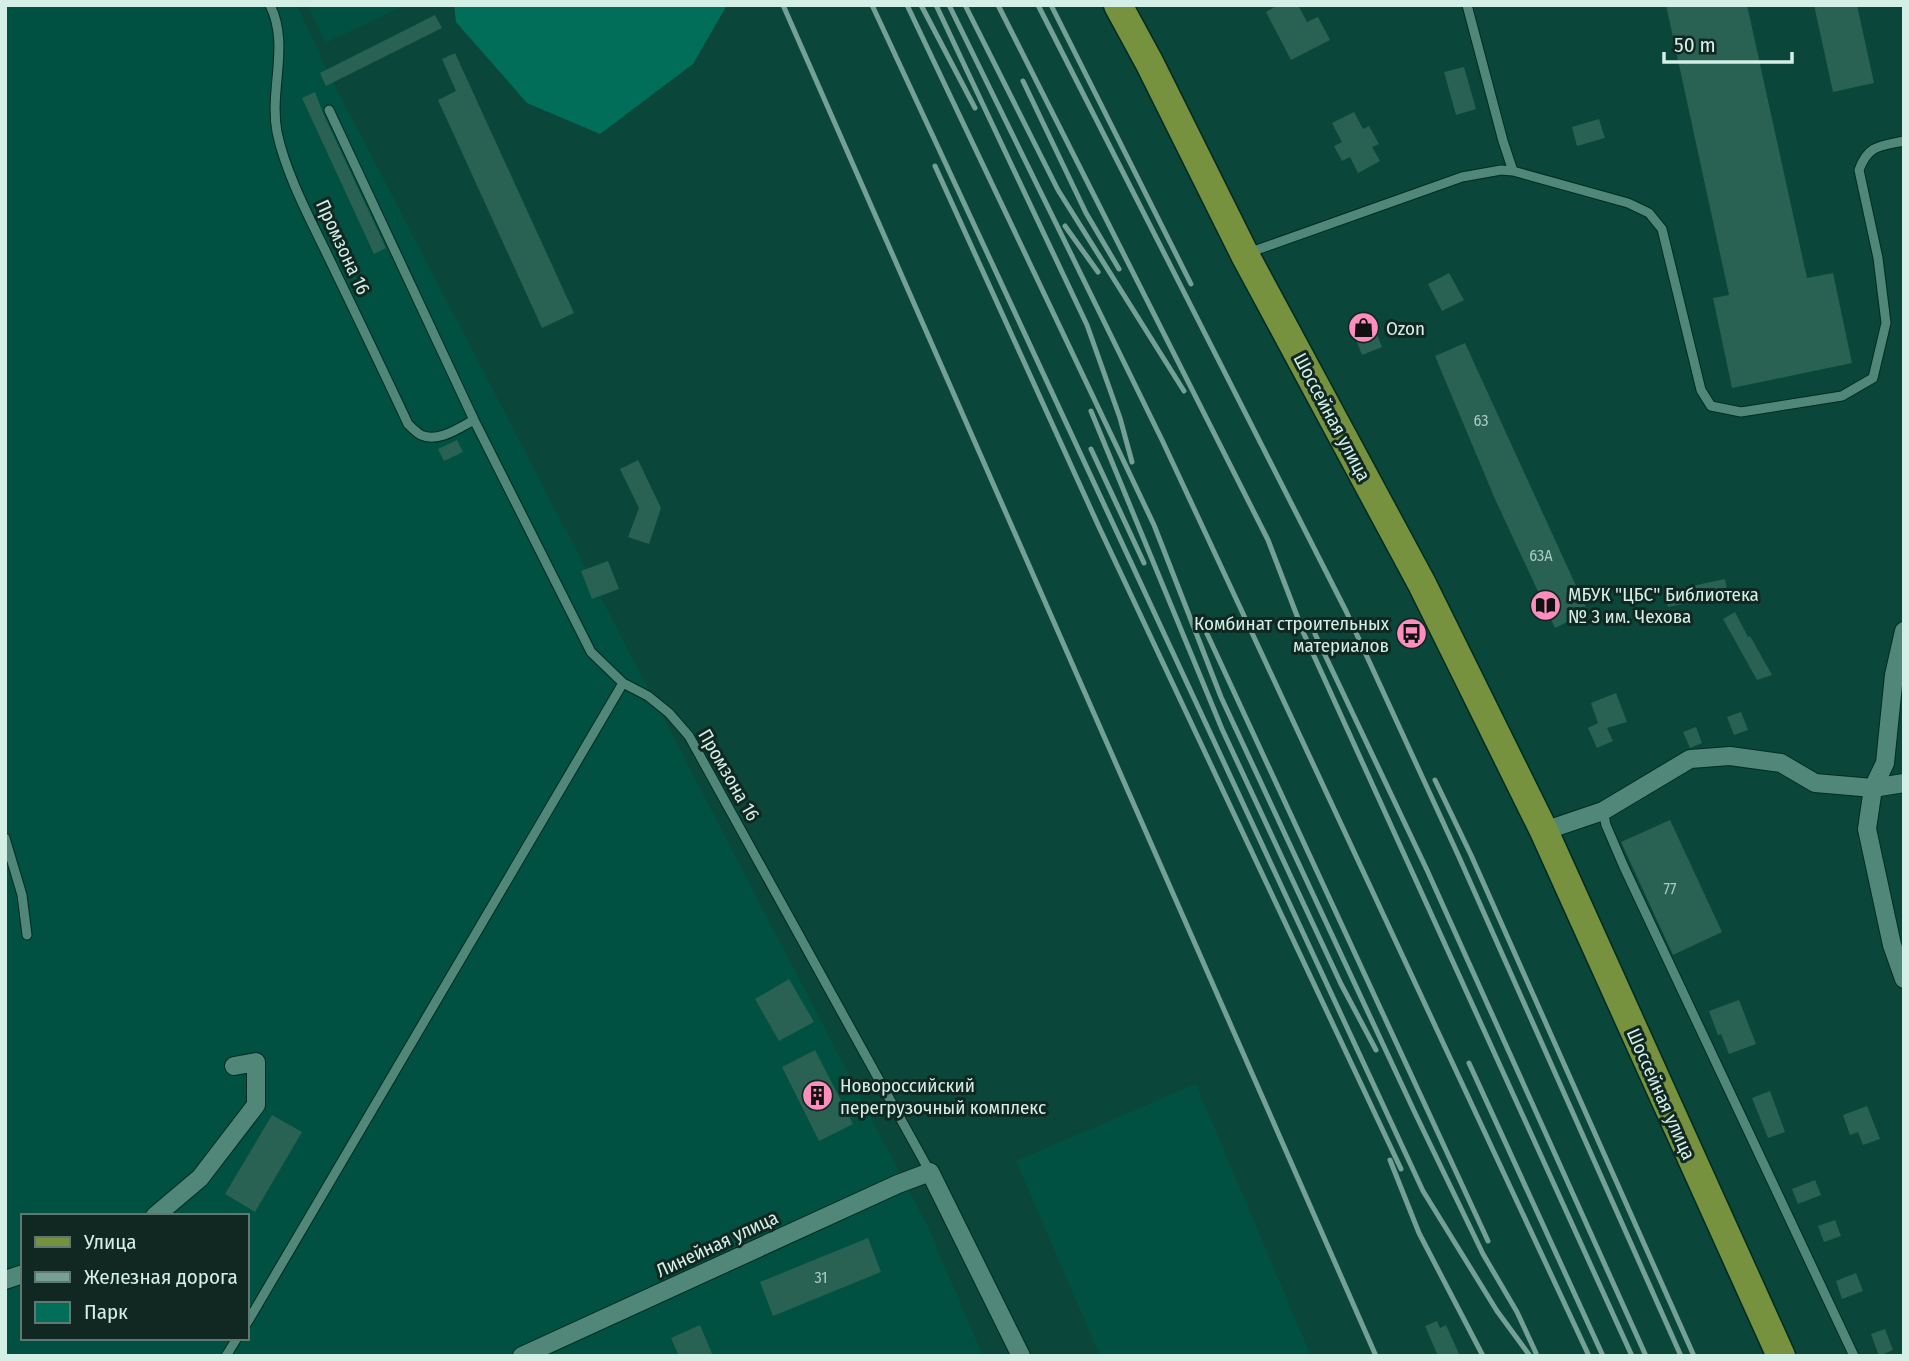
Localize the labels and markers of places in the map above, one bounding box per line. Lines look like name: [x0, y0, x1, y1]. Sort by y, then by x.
shop icon: Ozon: [1346, 311, 1380, 345]
place label: Ozon: [1386, 317, 1425, 340]
place label: МБУК "ЦБС" Библиотека № 3 им. Чехова: [1568, 583, 1759, 628]
library icon: МБУК "ЦБС" Библиотека № 3 им. Чехова: [1528, 588, 1562, 622]
place label: Комбинат строительных материалов: [1194, 612, 1390, 657]
bus stop icon: Комбинат строительных материалов: [1395, 617, 1429, 651]
place label: Новороссийский перегрузочный комплекс: [840, 1074, 1046, 1119]
building icon: Новороссийский перегрузочный комплекс: [800, 1079, 834, 1113]

